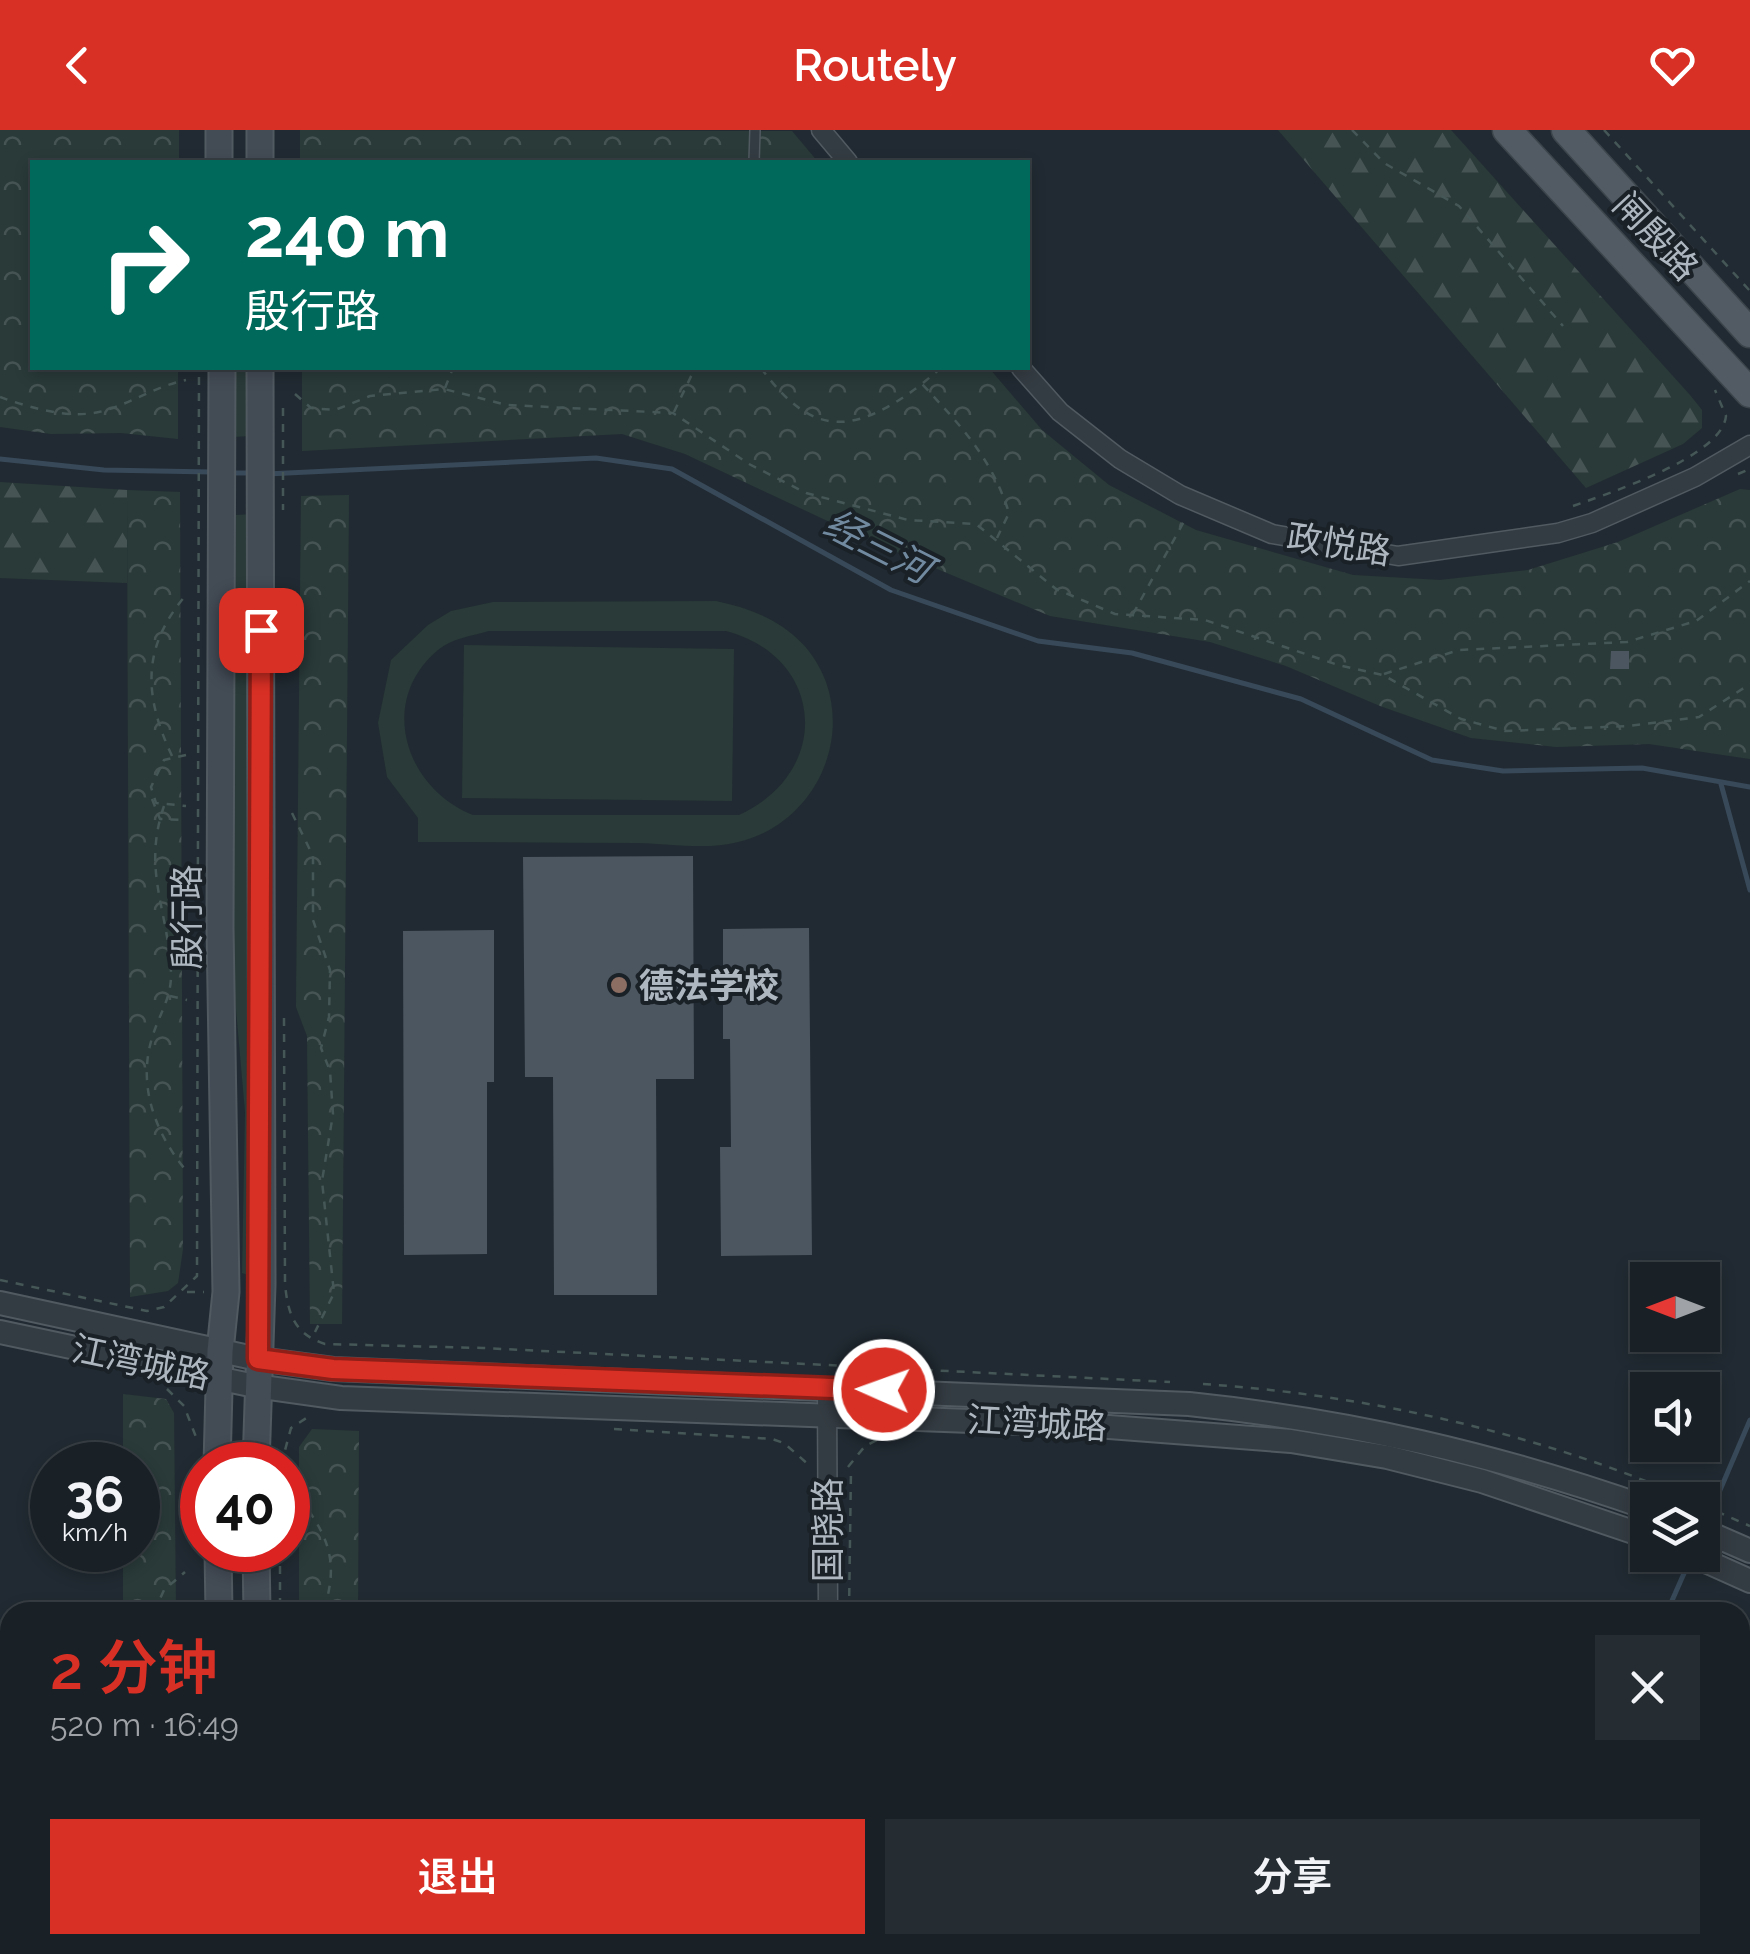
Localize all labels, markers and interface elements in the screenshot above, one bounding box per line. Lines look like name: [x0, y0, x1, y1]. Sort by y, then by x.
icon: back: [50, 38, 105, 93]
icon: heart: [1645, 38, 1700, 93]
text: Routely: [793, 39, 957, 92]
street label: 闸殷路: [1605, 184, 1707, 288]
text: 240 m: [245, 191, 449, 273]
icon: right: [80, 200, 210, 330]
text: 殷行路: [245, 285, 380, 338]
water label: 经三河: [817, 500, 945, 595]
street label: 政悦路: [1284, 516, 1394, 572]
pin: [219, 588, 304, 673]
icon: arrive: [234, 603, 289, 658]
street label: 殷行路: [166, 864, 207, 970]
place label: 德法学校: [639, 965, 779, 1006]
marker: 德法学校: [608, 974, 630, 996]
north arrow: [1630, 1262, 1720, 1352]
map controls: [1630, 1262, 1720, 1572]
street label: 江湾城路: [68, 1327, 214, 1397]
position arrow: [832, 1338, 936, 1442]
button: sound: [1630, 1372, 1720, 1462]
street label: 江湾城路: [966, 1399, 1108, 1447]
speed limit sign: 40: [180, 1442, 310, 1572]
text: 36: [66, 1465, 124, 1524]
street label: 国晓路: [807, 1477, 848, 1583]
button: layers: [1630, 1482, 1720, 1572]
text: km/h: [62, 1517, 128, 1547]
text: 2 分钟: [50, 1633, 218, 1703]
button: close: [1595, 1635, 1700, 1740]
text: 520 m · 16:49: [50, 1706, 239, 1743]
button: 退出: [50, 1819, 865, 1934]
button: 分享: [885, 1819, 1700, 1934]

